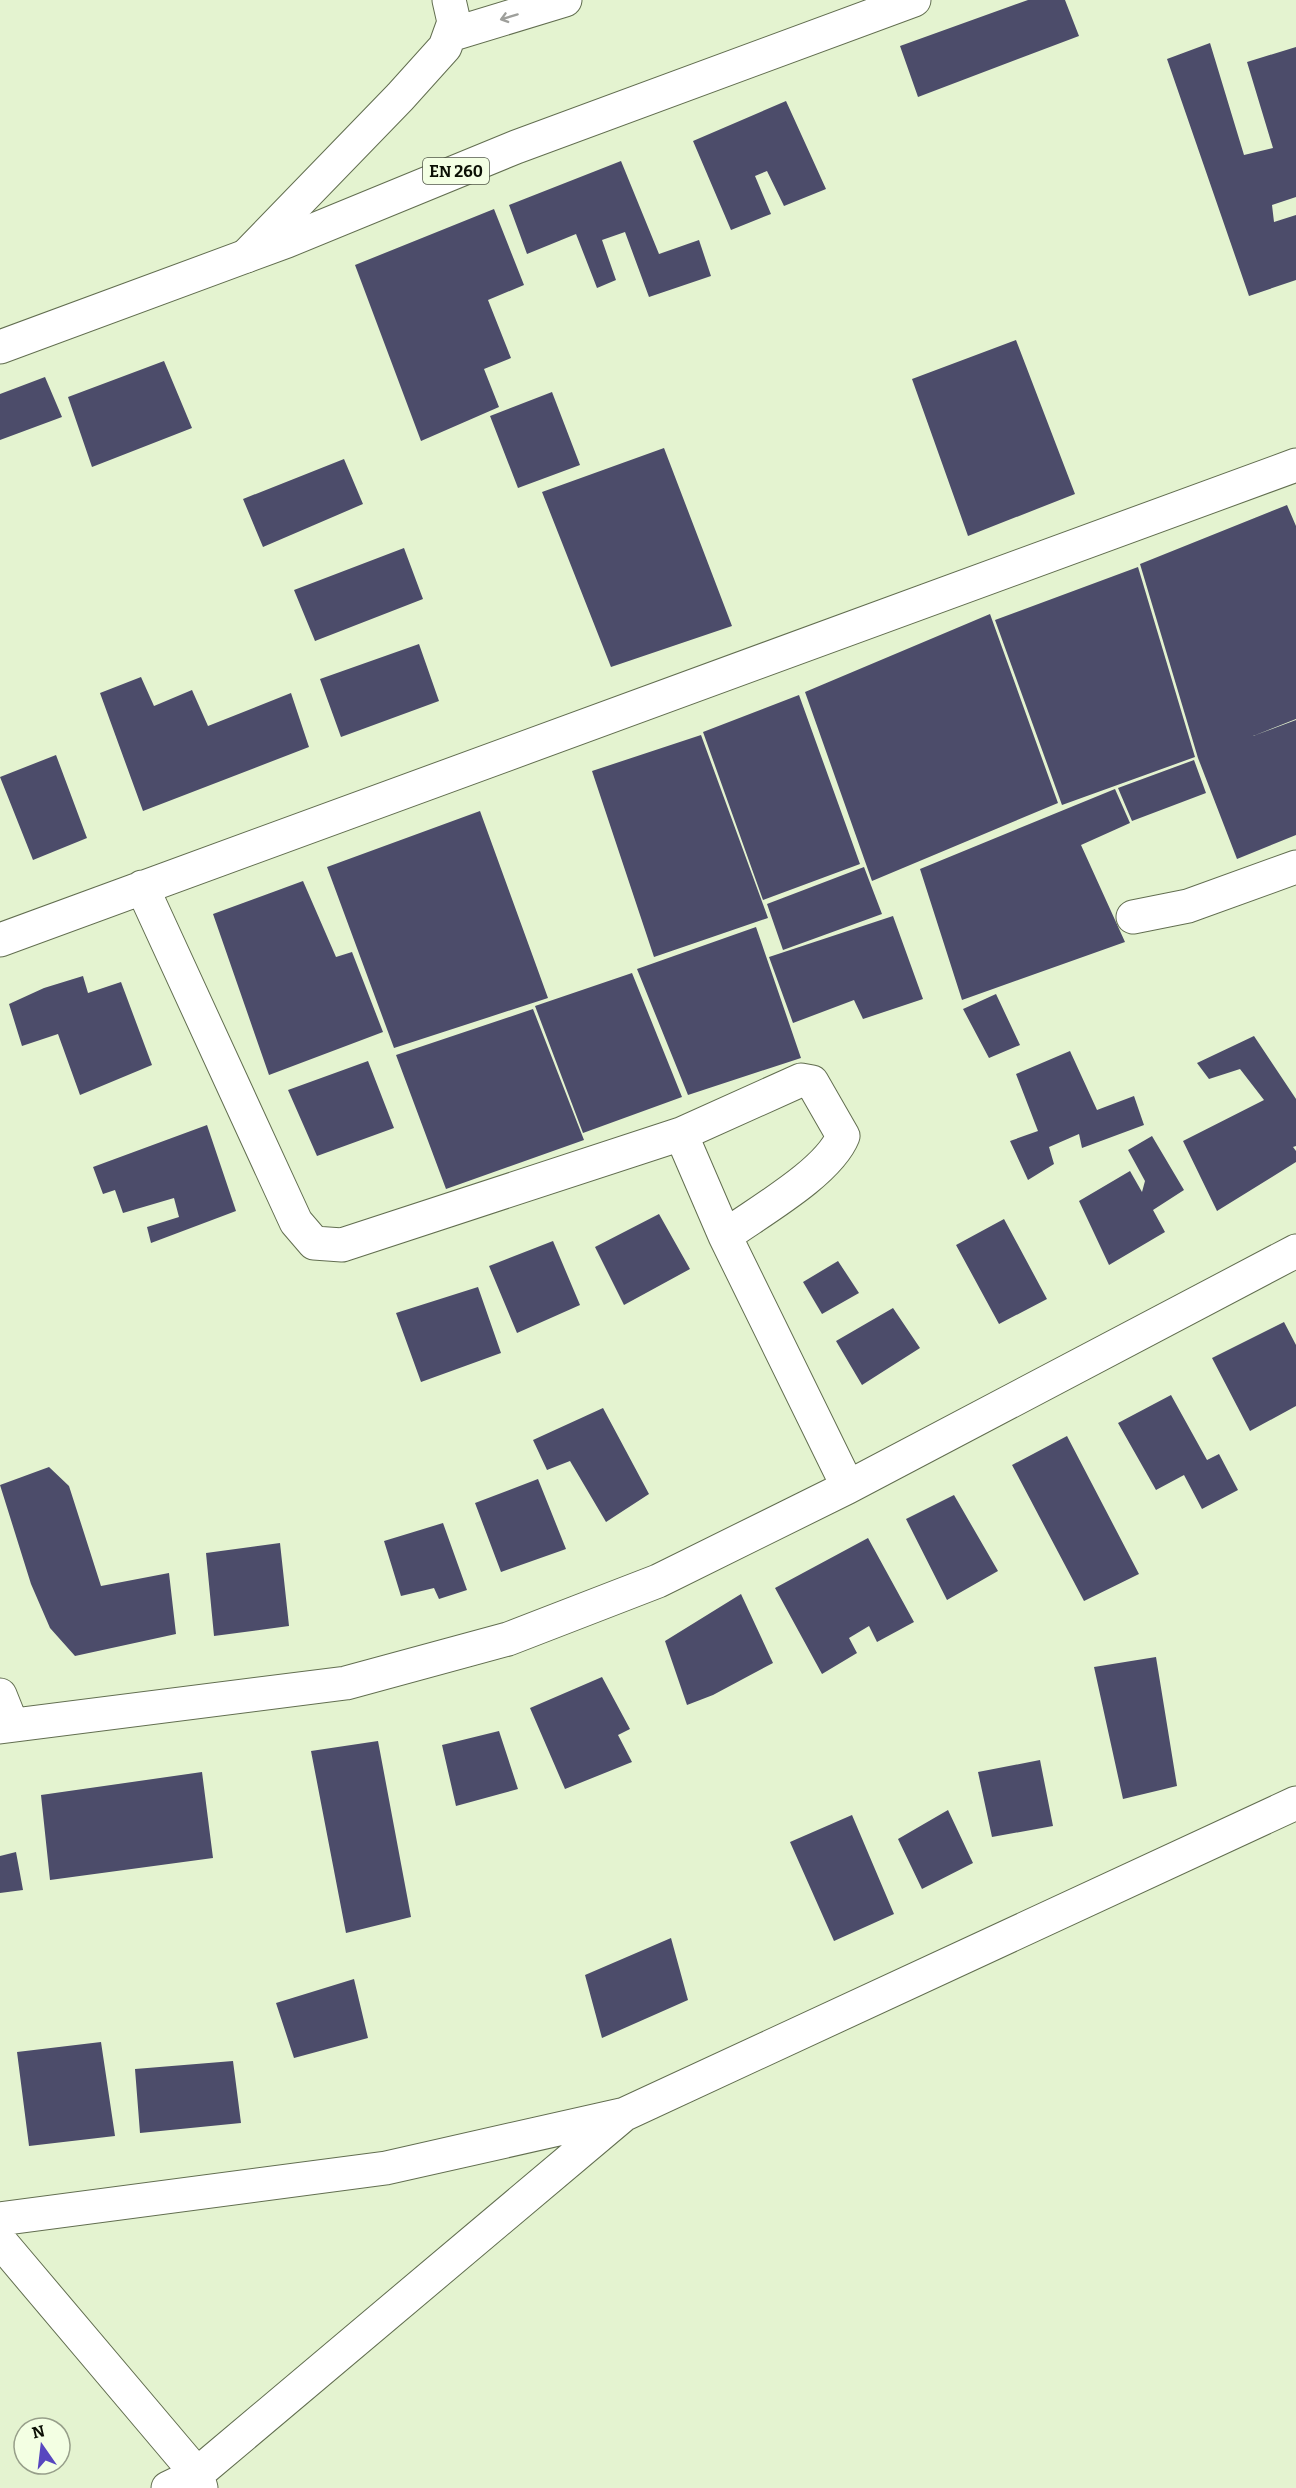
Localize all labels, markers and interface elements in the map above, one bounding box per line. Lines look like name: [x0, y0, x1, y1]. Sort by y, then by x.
one-way arrow: [500, 12, 519, 23]
road number: EN 260: [423, 158, 489, 184]
north arrow: [12, 2416, 72, 2476]
text: N: [30, 2421, 47, 2443]

